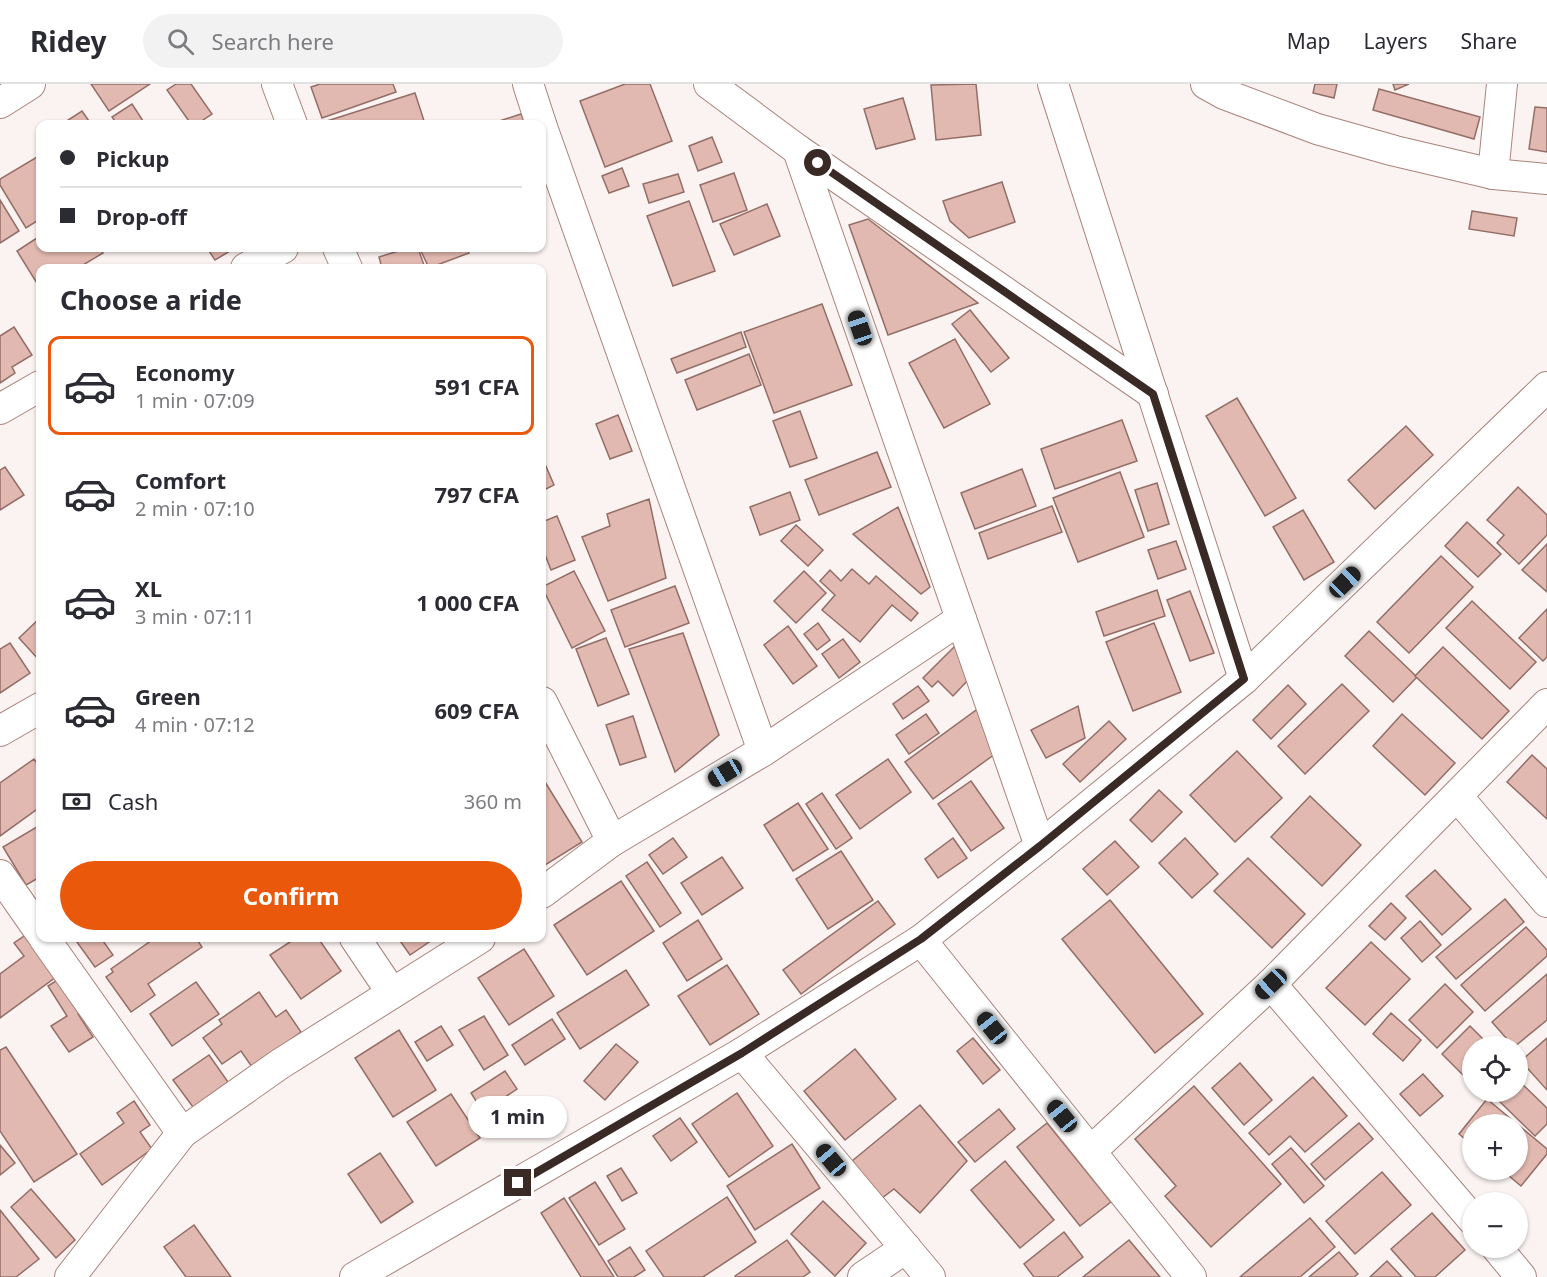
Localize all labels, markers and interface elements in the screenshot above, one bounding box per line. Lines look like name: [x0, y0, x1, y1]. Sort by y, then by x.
search box: [143, 14, 563, 68]
text: Ridey: [30, 22, 107, 60]
icon: search: [164, 25, 197, 58]
text: Search here: [212, 26, 334, 56]
text: Map: [1287, 27, 1331, 55]
text: Layers: [1364, 27, 1428, 55]
text: Share: [1461, 27, 1517, 55]
text: Pickup: [96, 143, 169, 173]
route start: [804, 149, 831, 176]
text: Drop-off: [96, 201, 187, 231]
text: Choose a ride: [60, 281, 242, 318]
car: [846, 308, 874, 348]
text: Economy: [135, 357, 234, 387]
icon: car: [63, 359, 117, 413]
text: 591 CFA: [435, 371, 519, 401]
text: 1 min · 07:09: [135, 387, 255, 414]
text: Comfort: [135, 465, 226, 495]
icon: car: [63, 467, 117, 521]
text: 797 CFA: [435, 479, 519, 509]
text: 2 min · 07:10: [135, 495, 255, 522]
car: [1326, 563, 1364, 601]
text: XL: [135, 573, 162, 603]
icon: car: [63, 575, 117, 629]
text: 1 000 CFA: [416, 587, 519, 617]
text: 3 min · 07:11: [135, 603, 255, 630]
text: Green: [135, 681, 201, 711]
icon: car: [63, 683, 117, 737]
text: 609 CFA: [435, 695, 519, 725]
text: 4 min · 07:12: [135, 711, 255, 738]
car: [705, 756, 745, 790]
icon: cash: [60, 785, 93, 818]
text: Cash: [108, 786, 158, 816]
text: 360 m: [464, 788, 522, 815]
button: Confirm: [60, 861, 522, 930]
car: [1252, 965, 1290, 1003]
car: [974, 1008, 1010, 1048]
map controls: [1462, 1036, 1528, 1258]
button: locate: [1462, 1036, 1528, 1102]
callout: 1 min: [468, 1096, 568, 1138]
car: [1044, 1096, 1080, 1136]
text: 1 min: [490, 1103, 545, 1130]
button: +: [1462, 1114, 1528, 1180]
car: [813, 1140, 849, 1180]
route end: [504, 1169, 531, 1196]
button: −: [1462, 1192, 1528, 1258]

